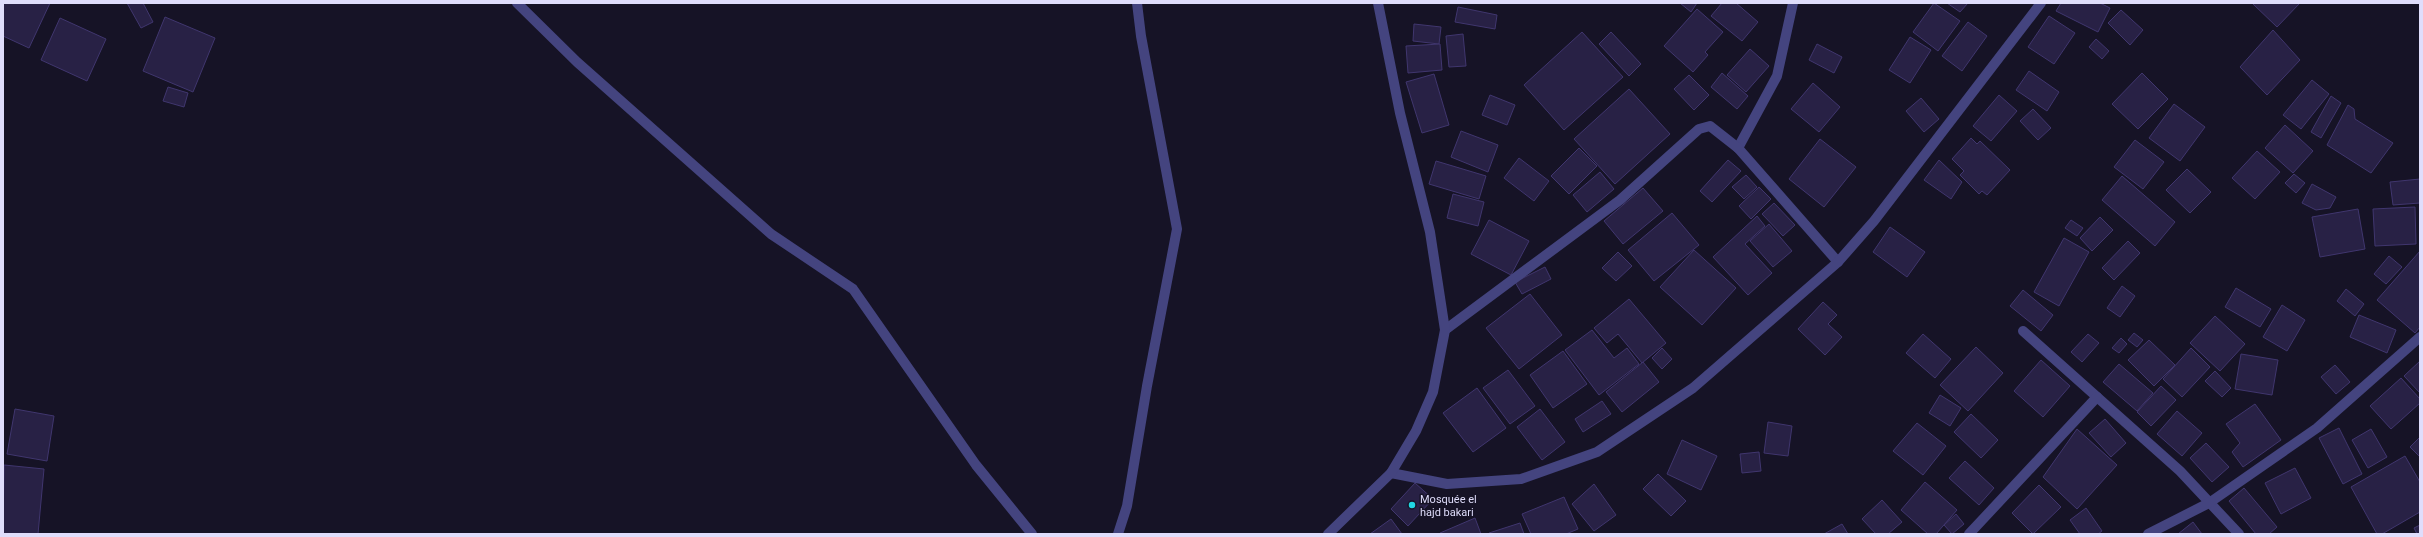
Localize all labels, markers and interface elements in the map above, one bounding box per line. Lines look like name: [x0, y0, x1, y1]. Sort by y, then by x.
place label: Mosquée el hajd bakari: [1420, 493, 1477, 519]
marker: Mosquée el hajd bakari: [1407, 500, 1417, 510]

